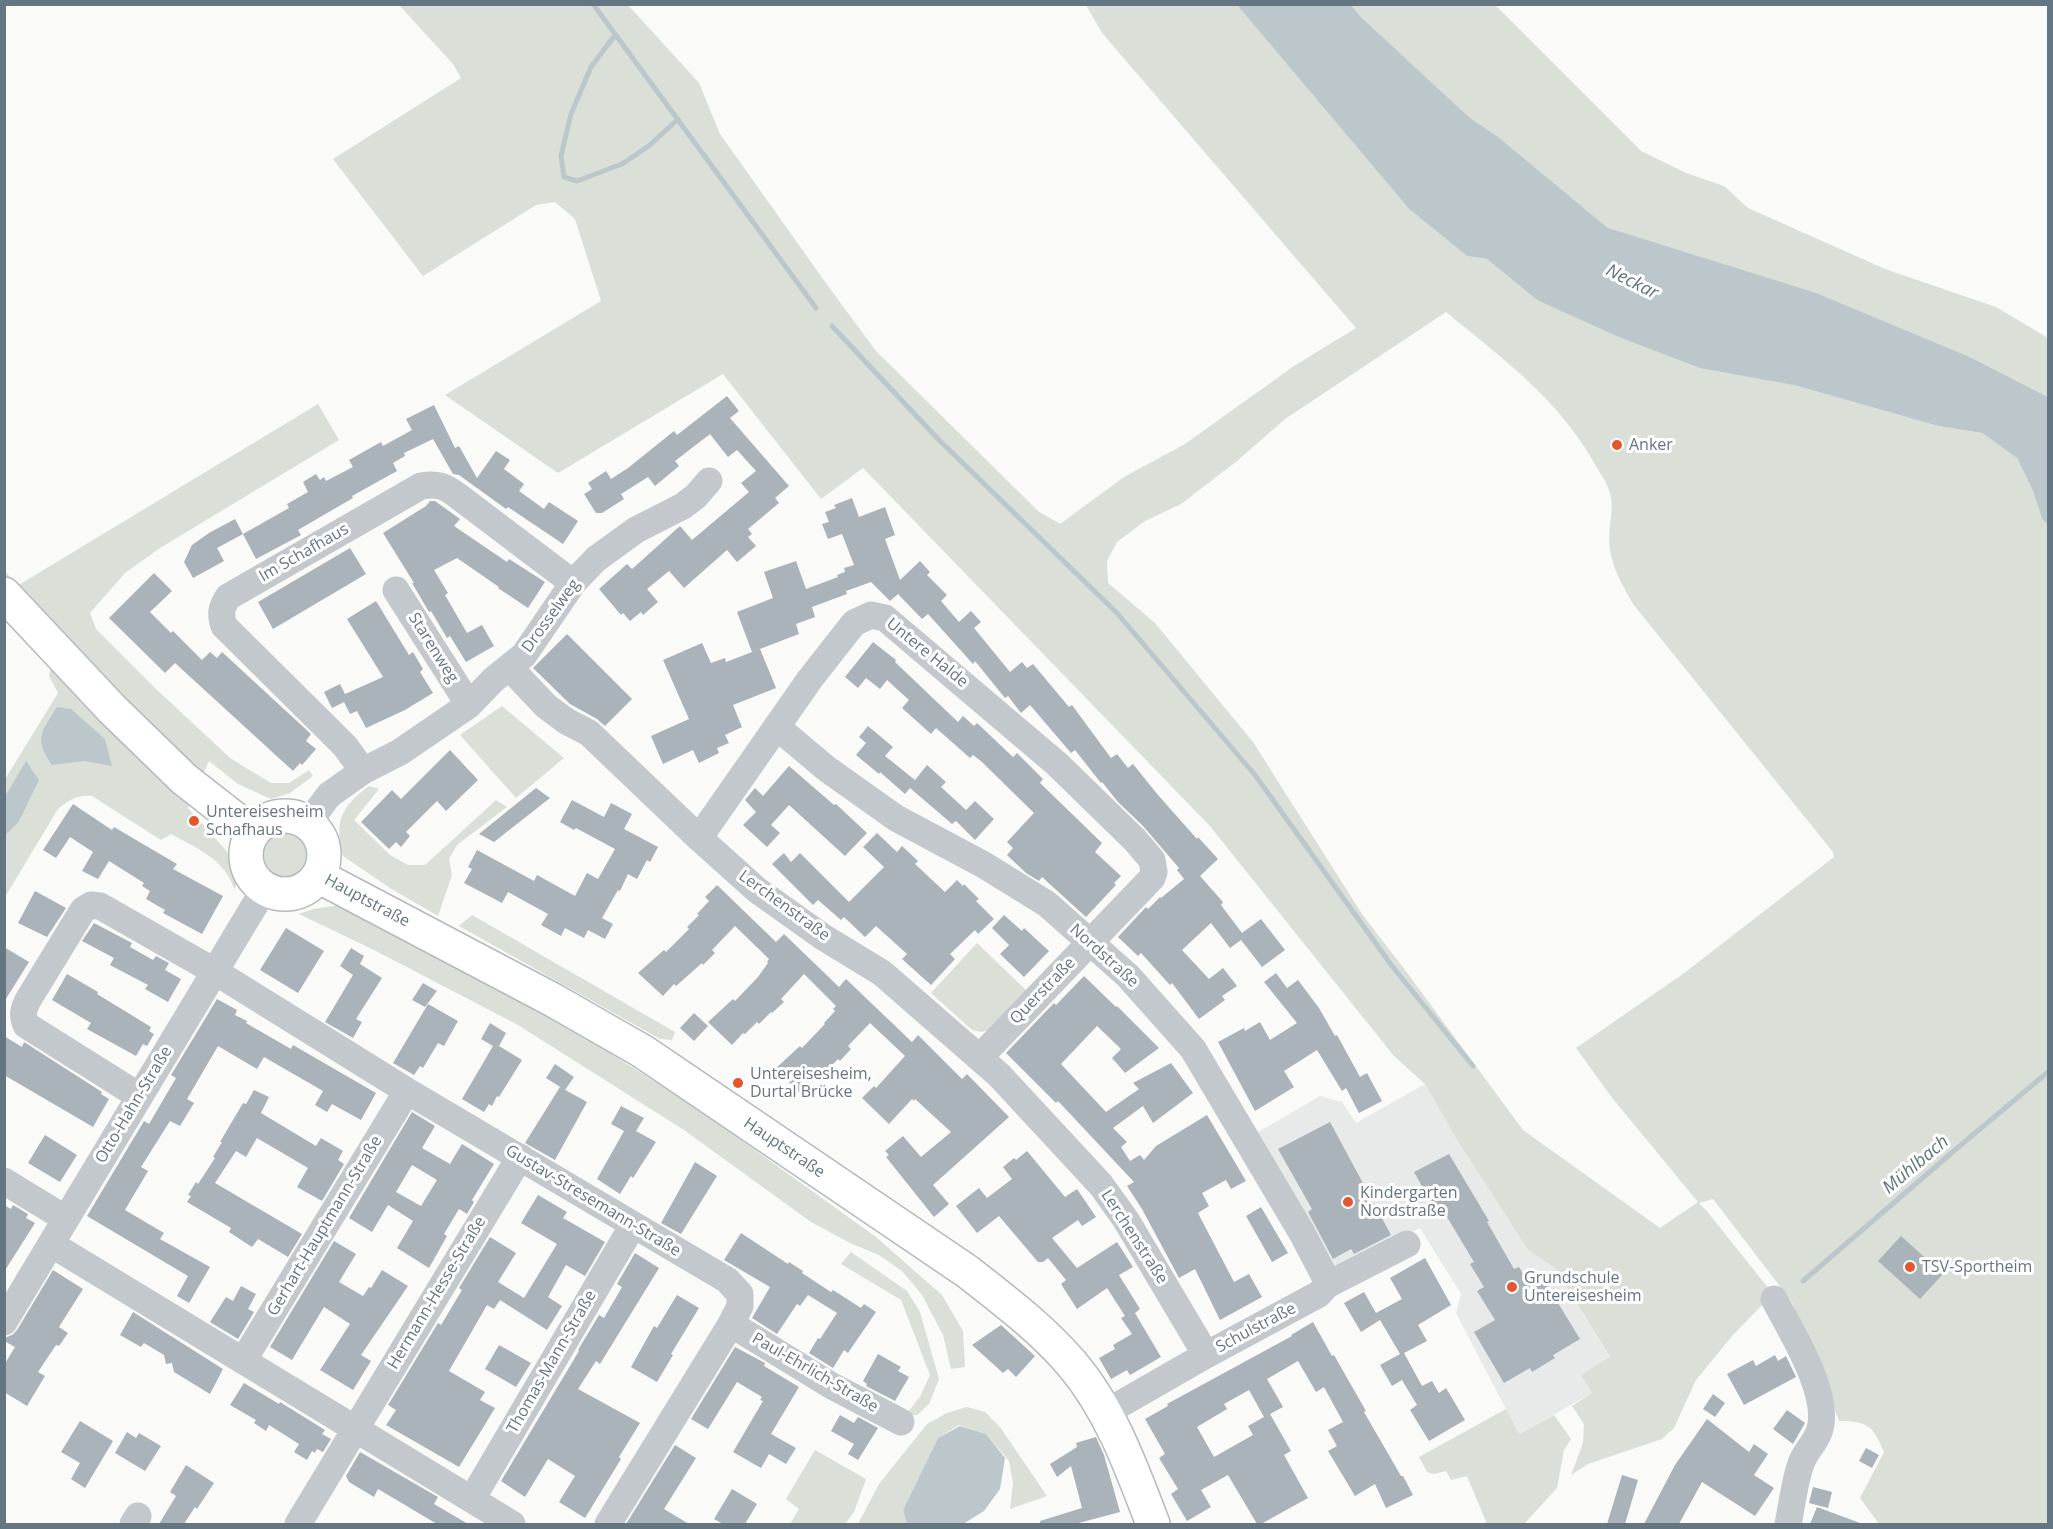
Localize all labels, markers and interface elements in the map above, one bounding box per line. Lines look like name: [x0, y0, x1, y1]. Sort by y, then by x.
water label: Neckar: [1602, 260, 1662, 304]
place label: Anker: [1629, 435, 1673, 455]
marker: Anker: [1610, 438, 1624, 452]
street label: Im Schafhaus: [256, 520, 352, 586]
street label: Drosselweg: [518, 576, 584, 656]
street label: Starenweg: [404, 610, 462, 686]
street label: Untere Halde: [882, 614, 972, 692]
place label: Untereisesheim Schafhaus: [206, 802, 324, 840]
marker: Untereisesheim Schafhaus: [187, 814, 201, 828]
street label: Lerchenstraße: [735, 867, 833, 945]
street label: Hauptstraße: [321, 871, 413, 931]
street label: Nordstraße: [1066, 920, 1142, 992]
street label: Querstraße: [1006, 954, 1080, 1028]
street label: Otto-Hahn-Straße: [92, 1043, 176, 1167]
place label: Untereisesheim, Durtal Brücke: [750, 1064, 872, 1102]
marker: Untereisesheim, Durtal Brücke: [731, 1076, 745, 1090]
street label: Hauptstraße: [740, 1114, 828, 1182]
water label: Mühlbach: [1879, 1131, 1953, 1199]
street label: Gerhart-Hauptmann-Straße: [264, 1133, 386, 1319]
street label: Gustav-Stresemann-Straße: [502, 1141, 684, 1261]
place label: Kindergarten Nordstraße: [1360, 1183, 1458, 1221]
street label: Lerchenstraße: [1097, 1187, 1171, 1287]
marker: Kindergarten Nordstraße: [1341, 1195, 1355, 1209]
street label: Hermann-Hesse-Straße: [384, 1213, 490, 1373]
place label: TSV-Sportheim: [1922, 1257, 2032, 1277]
marker: TSV-Sportheim: [1903, 1260, 1917, 1274]
place label: Grundschule Untereisesheim: [1524, 1268, 1642, 1306]
marker: Grundschule Untereisesheim: [1505, 1280, 1519, 1294]
street label: Thomas-Mann-Straße: [503, 1287, 601, 1437]
street label: Schulstraße: [1213, 1299, 1299, 1357]
street label: Paul-Ehrlich-Straße: [749, 1329, 881, 1417]

